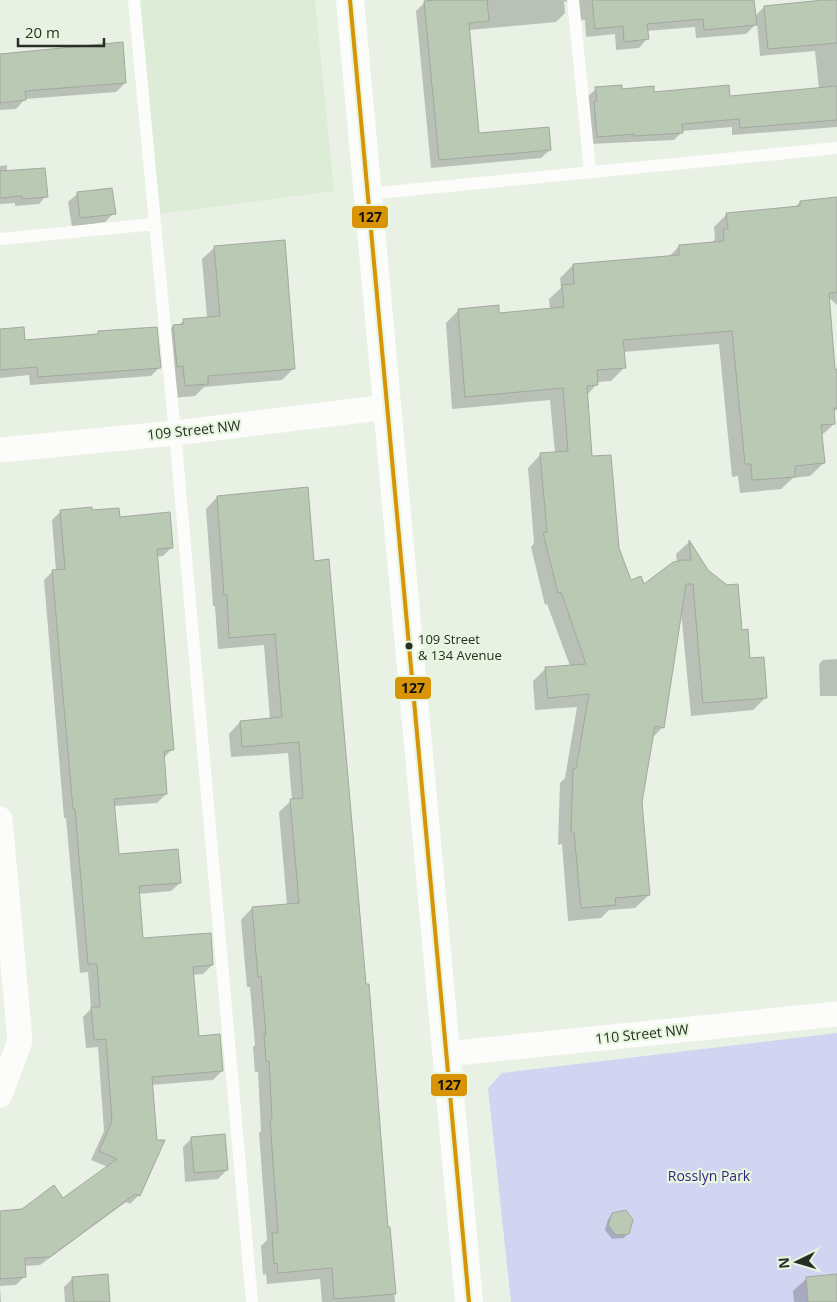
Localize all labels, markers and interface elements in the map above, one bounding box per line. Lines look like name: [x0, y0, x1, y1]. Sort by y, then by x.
scale bar: [18, 15, 104, 47]
text: 20 m: [25, 22, 60, 42]
line badge: 127: [351, 205, 389, 229]
text: 127: [358, 207, 382, 226]
street label: 109 Street NW: [146, 415, 242, 444]
place label: 109 Street & 134 Avenue: [418, 630, 502, 664]
marker: 109 Street & 134 Avenue: [404, 641, 414, 651]
line badge: 127: [394, 676, 432, 700]
text: 127: [401, 678, 425, 697]
street label: 110 Street NW: [594, 1019, 690, 1048]
line badge: 127: [430, 1073, 468, 1097]
text: 127: [437, 1075, 461, 1094]
park label: Rosslyn Park: [668, 1166, 751, 1185]
north arrow: [772, 1237, 822, 1287]
text: N: [774, 1257, 794, 1270]

